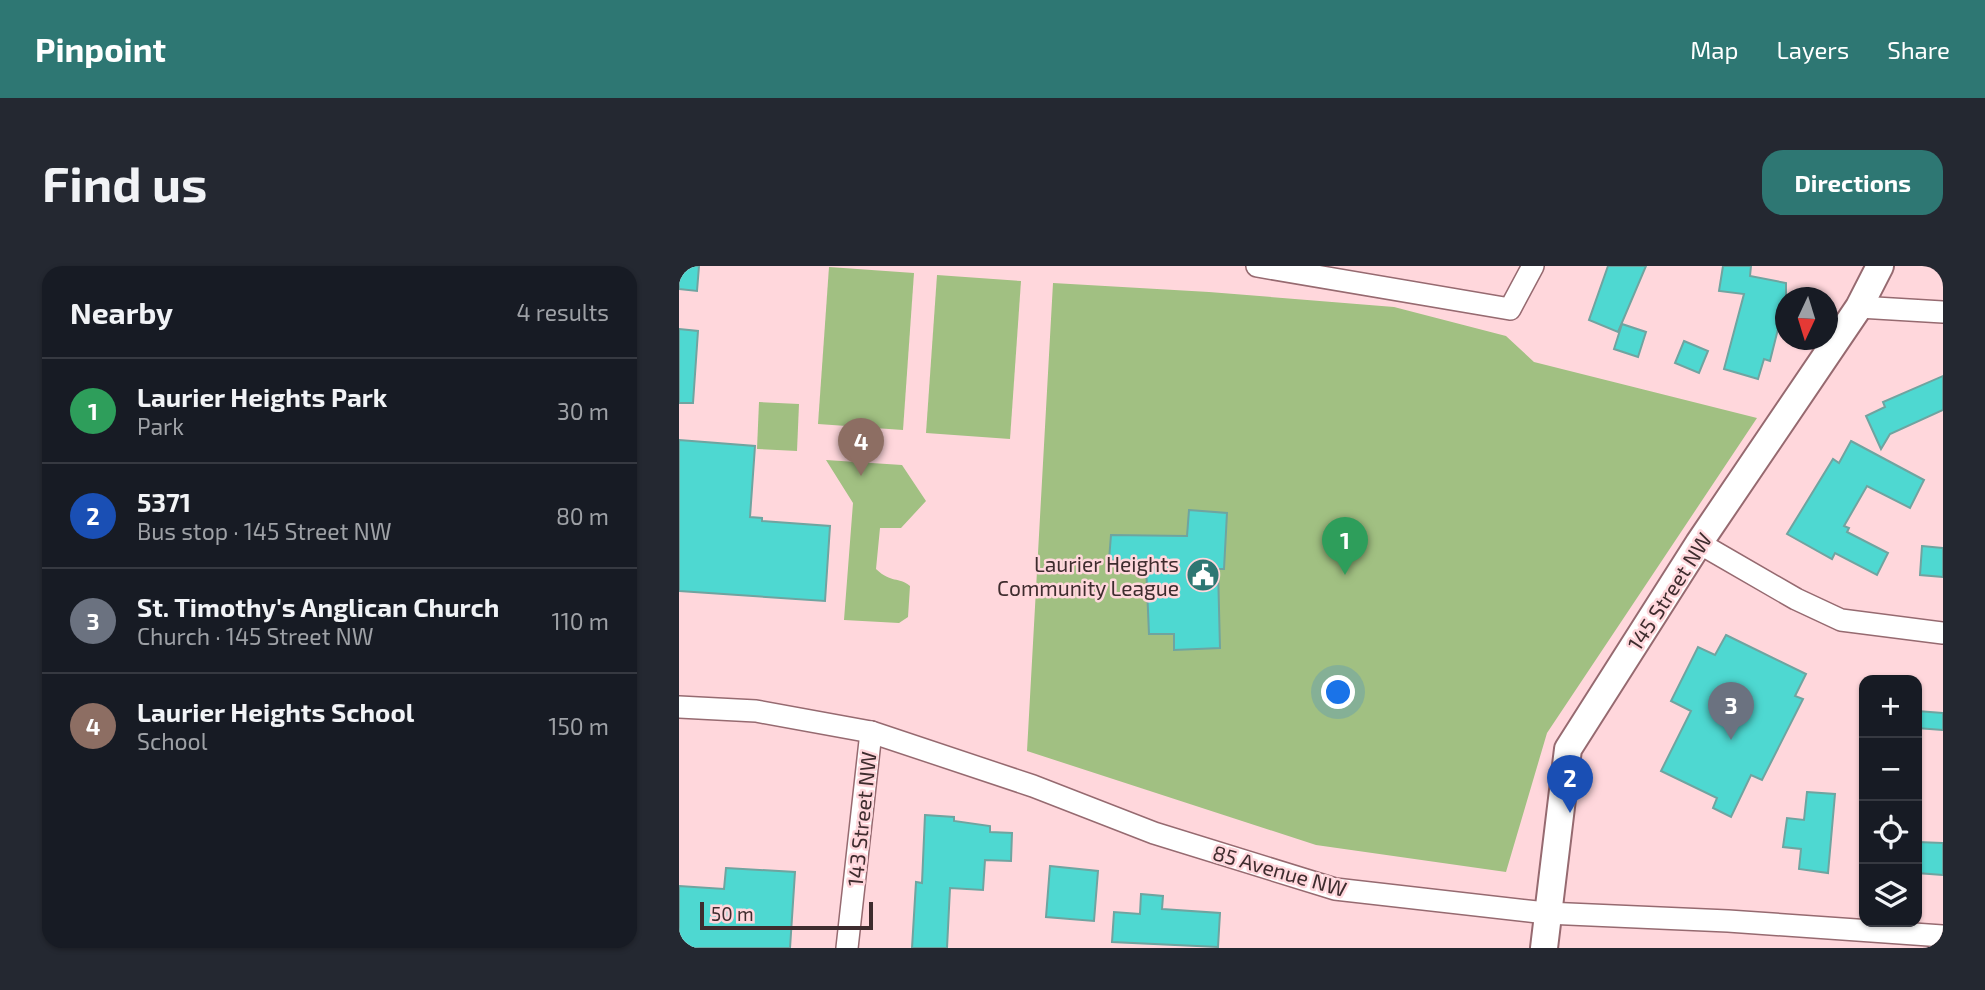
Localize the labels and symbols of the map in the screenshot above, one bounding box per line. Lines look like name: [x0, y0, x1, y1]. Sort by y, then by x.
north arrow: [1775, 287, 1838, 350]
pin: 4: [838, 418, 884, 476]
pin: 1: [1322, 517, 1368, 575]
street label: 145 Street NW: [1622, 528, 1716, 654]
place label: Laurier Heights Community League: [997, 551, 1179, 600]
public building icon: Laurier Heights Community League: [1184, 556, 1222, 594]
your location: [1321, 675, 1355, 709]
pin: 3: [1708, 682, 1754, 740]
street label: 143 Street NW: [841, 750, 881, 888]
pin: 2: [1547, 755, 1593, 813]
street label: 85 Avenue NW: [1210, 839, 1350, 901]
scale bar: [700, 899, 873, 931]

